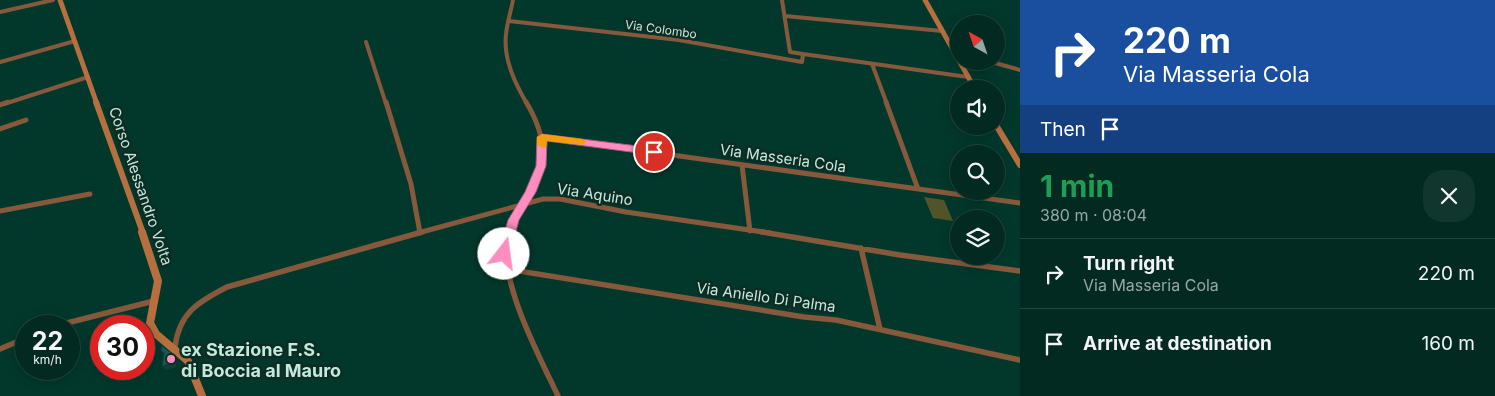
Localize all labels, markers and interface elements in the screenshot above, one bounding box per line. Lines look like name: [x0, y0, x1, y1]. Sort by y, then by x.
north arrow: [950, 15, 1005, 70]
map controls: [950, 15, 1005, 265]
street label: Via Colombo: [624, 17, 698, 41]
text: 220 m: [1123, 19, 1231, 61]
icon: right: [1040, 20, 1105, 85]
text: Via Masseria Cola: [1123, 61, 1310, 87]
button: sound: [950, 80, 1005, 135]
street label: Corso Alessandro Volta: [105, 104, 177, 268]
icon: arrive: [1096, 115, 1124, 143]
text: Then: [1040, 118, 1086, 141]
pin: [633, 131, 675, 173]
icon: arrive: [640, 138, 668, 166]
street label: Via Masseria Cola: [719, 140, 847, 176]
button: search: [950, 145, 1005, 200]
text: 1 min: [1040, 168, 1114, 204]
button: close: [1423, 170, 1475, 222]
street label: Via Aquino: [556, 179, 634, 209]
text: 380 m · 08:04: [1040, 205, 1147, 225]
button: layers: [950, 210, 1005, 265]
position arrow: [477, 227, 529, 279]
text: Turn right: [1083, 252, 1174, 275]
icon: right: [1040, 260, 1068, 288]
text: 220 m: [1418, 262, 1475, 285]
text: Via Masseria Cola: [1083, 275, 1219, 295]
street label: Via Aniello Di Palma: [695, 278, 837, 316]
speed limit sign: 30: [90, 315, 155, 380]
text: 22: [32, 326, 63, 356]
icon: arrive: [1040, 330, 1068, 358]
text: Arrive at destination: [1083, 332, 1272, 355]
text: 160 m: [1422, 332, 1475, 355]
place label: ex Stazione F.S. di Boccia al Mauro: [181, 339, 341, 381]
text: km/h: [33, 352, 62, 367]
marker: ex Stazione F.S. di Boccia al Mauro: [165, 353, 177, 365]

